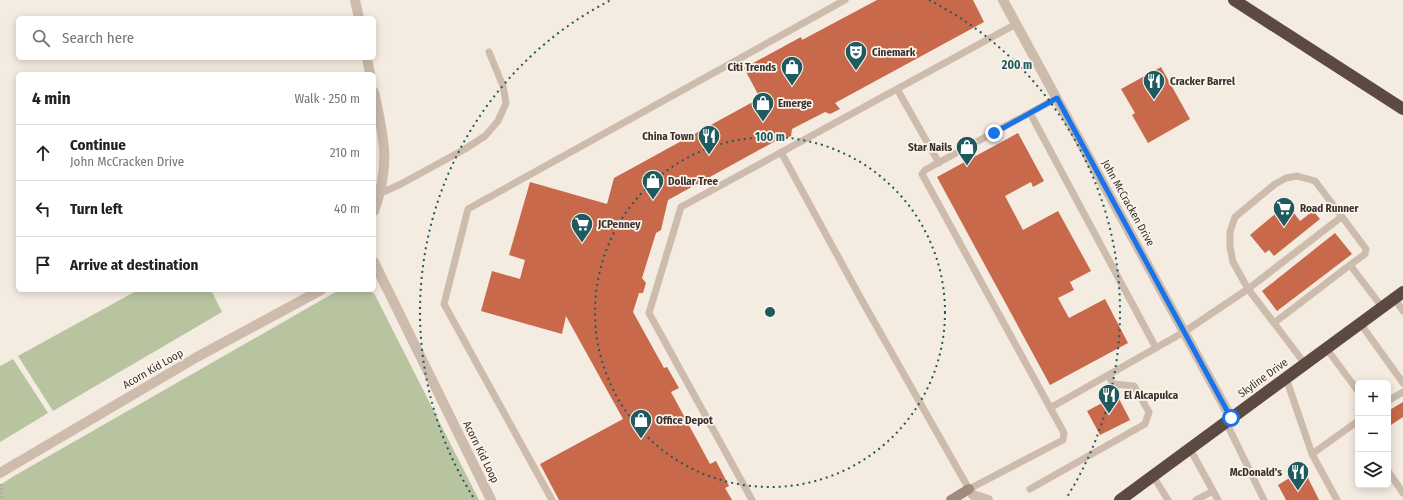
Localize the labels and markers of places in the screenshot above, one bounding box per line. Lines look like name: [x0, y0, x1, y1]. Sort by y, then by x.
theatre icon: Cinemark: [843, 39, 869, 72]
place label: Cinemark: [872, 46, 916, 59]
shop icon: Citi Trends: [779, 54, 805, 87]
place label: Citi Trends: [727, 61, 776, 74]
restaurant icon: Cracker Barrel: [1141, 68, 1167, 101]
place label: Cracker Barrel: [1170, 75, 1236, 88]
shop icon: Emerge: [750, 90, 776, 123]
place label: Emerge: [778, 97, 812, 110]
restaurant icon: China Town: [696, 123, 722, 156]
place label: China Town: [642, 130, 694, 143]
shop icon: Star Nails: [954, 134, 980, 167]
place label: Star Nails: [908, 141, 952, 154]
shop icon: Dollar Tree: [640, 168, 666, 201]
place label: Dollar Tree: [668, 175, 719, 188]
supermarket icon: Road Runner: [1271, 195, 1297, 228]
place label: Road Runner: [1300, 202, 1360, 215]
supermarket icon: JCPenney: [569, 211, 595, 244]
place label: JCPenney: [597, 218, 641, 231]
centre of rings: [763, 305, 777, 319]
restaurant icon: El Alcapulca: [1096, 382, 1122, 415]
place label: El Alcapulca: [1124, 389, 1179, 402]
shop icon: Office Depot: [628, 407, 654, 440]
place label: Office Depot: [656, 414, 713, 427]
restaurant icon: McDonald's: [1285, 459, 1311, 492]
place label: McDonald's: [1230, 466, 1282, 479]

